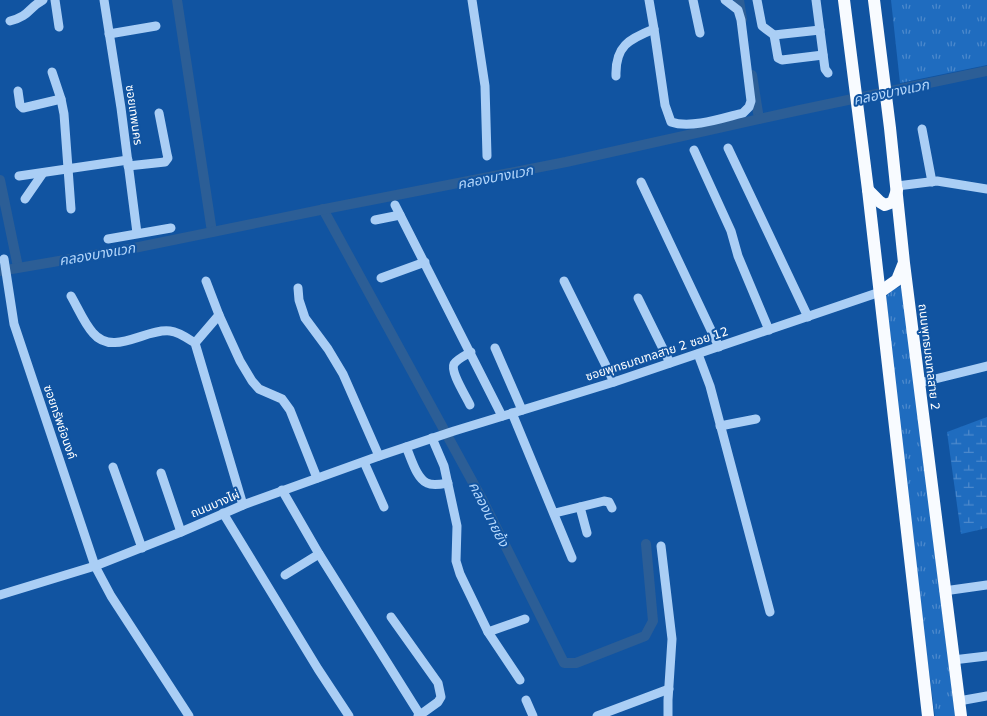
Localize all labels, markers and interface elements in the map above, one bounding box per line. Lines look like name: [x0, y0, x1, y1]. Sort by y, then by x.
water label: คลองบางแวก: [852, 76, 931, 108]
street label: ซอยเทพนคร: [123, 84, 145, 146]
water label: คลองบางแวก: [456, 162, 535, 192]
water label: คลองบางแวก: [58, 239, 137, 269]
street label: ถนนพุทธมณฑลสาย 2: [916, 303, 942, 411]
street label: ซอยพุทธมณฑลสาย 2 ซอย 12: [584, 324, 730, 384]
street label: ซอยทรัพย์อนงค์: [41, 383, 79, 461]
water label: คลองนายย้ง: [466, 479, 513, 550]
street label: ถนนบางไผ่: [188, 487, 242, 521]

